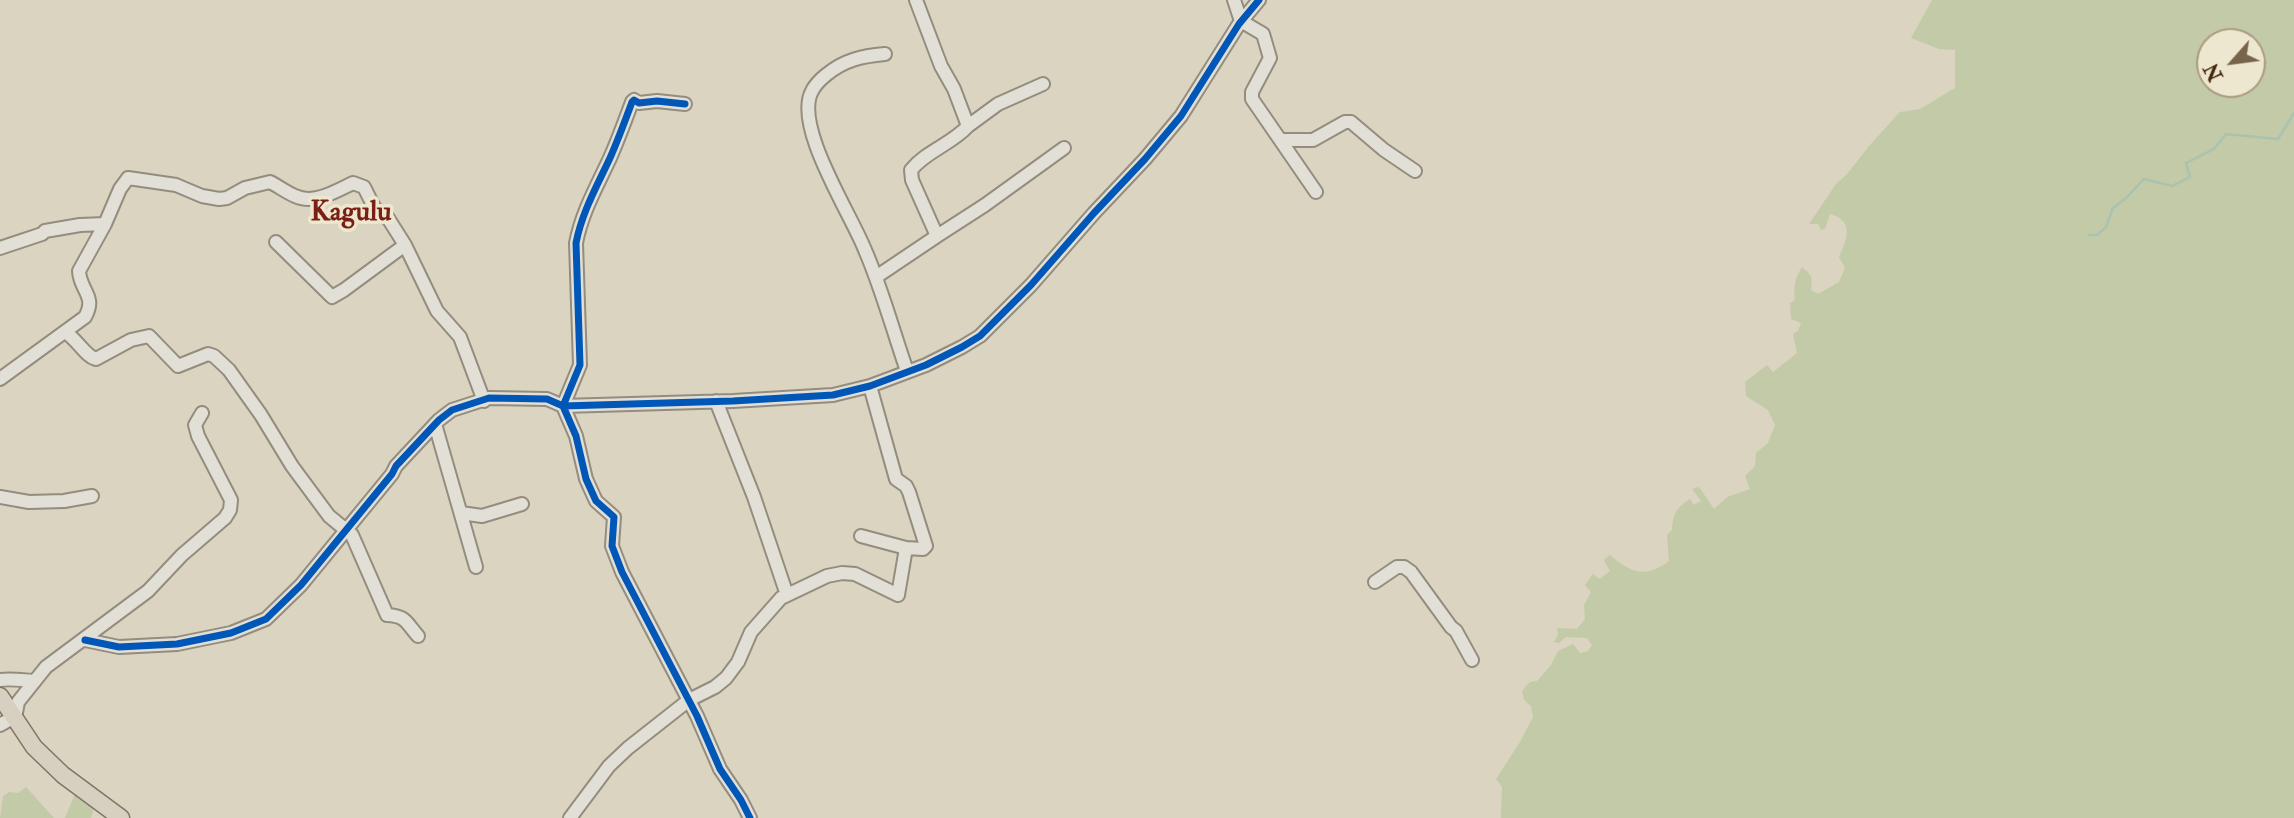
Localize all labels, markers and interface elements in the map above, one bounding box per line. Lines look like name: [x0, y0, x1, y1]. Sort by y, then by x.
north arrow: [2196, 28, 2266, 98]
text: N: [2200, 59, 2229, 85]
district label: Kagulu: [310, 197, 392, 231]

